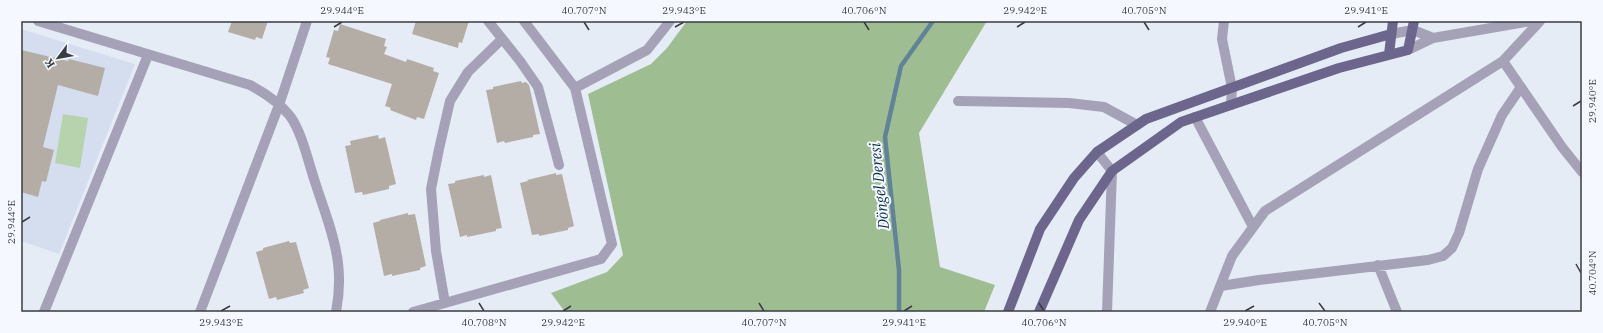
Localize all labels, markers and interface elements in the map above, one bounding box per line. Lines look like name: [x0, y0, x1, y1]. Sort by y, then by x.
text: 29.944°E: [320, 4, 364, 17]
text: 40.707°N: [561, 4, 607, 17]
text: 29.943°E: [662, 4, 706, 17]
text: 40.706°N: [841, 4, 887, 17]
text: 29.942°E: [1003, 4, 1047, 17]
text: 40.705°N: [1121, 4, 1167, 17]
text: 29.941°E: [1344, 4, 1388, 17]
north arrow: [38, 38, 78, 78]
text: K: [41, 56, 58, 71]
text: 29.940°E: [1586, 79, 1599, 123]
water label: Döngel Deresi: [865, 141, 893, 231]
text: 29.944°E: [5, 200, 18, 244]
text: 40.704°N: [1586, 250, 1599, 296]
text: 29.943°E: [199, 316, 243, 329]
text: 40.708°N: [461, 316, 507, 329]
text: 29.942°E: [541, 316, 585, 329]
text: 40.707°N: [741, 316, 787, 329]
text: 29.941°E: [882, 316, 926, 329]
text: 40.706°N: [1021, 316, 1067, 329]
text: 29.940°E: [1223, 316, 1267, 329]
text: 40.705°N: [1302, 316, 1348, 329]

